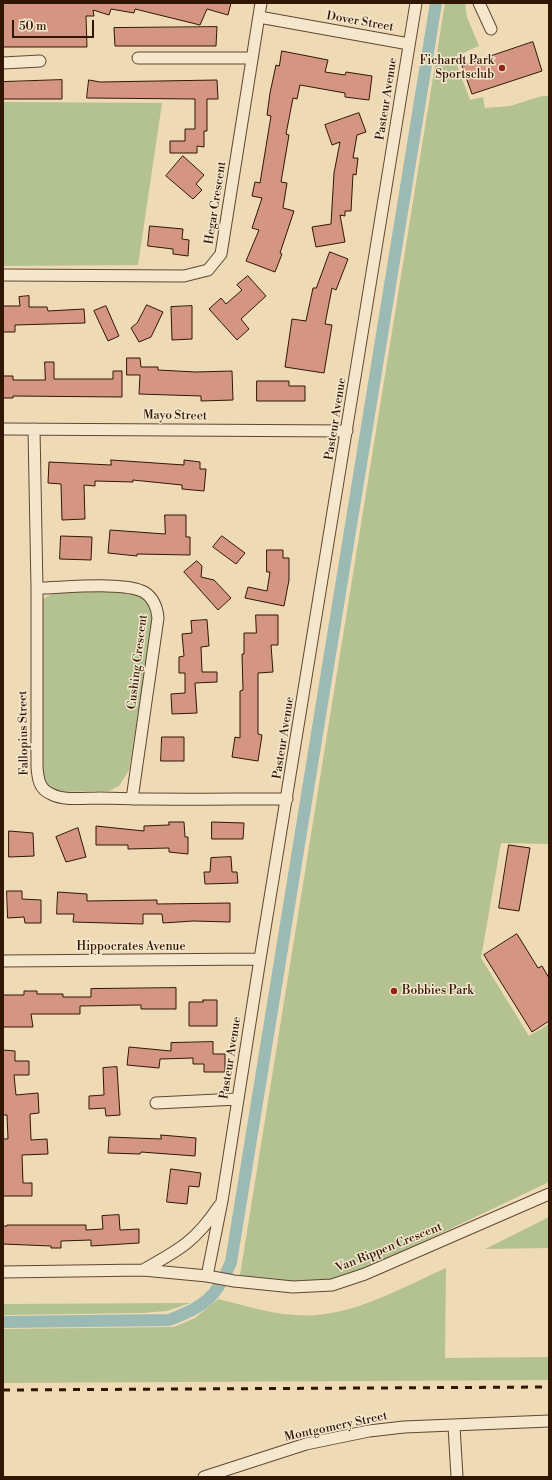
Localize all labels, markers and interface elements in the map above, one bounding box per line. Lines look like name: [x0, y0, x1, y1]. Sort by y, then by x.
street label: Dover Street: [325, 9, 395, 35]
scale bar: [14, 12, 96, 38]
text: 50 m: [19, 19, 47, 34]
place label: Fichardt Park Sportsclub: [420, 54, 494, 82]
street label: Pasteur Avenue: [373, 57, 401, 141]
marker: Fichardt Park Sportsclub: [497, 63, 507, 73]
street label: Hegar Crescent: [202, 160, 230, 246]
street label: Pasteur Avenue: [322, 377, 350, 461]
street label: Mayo Street: [143, 408, 207, 424]
street label: Cushing Crescent: [125, 614, 151, 710]
street label: Fallopius Street: [16, 690, 32, 776]
street label: Pasteur Avenue: [270, 696, 298, 780]
street label: Hippocrates Avenue: [77, 940, 185, 954]
place label: Bobbies Park: [402, 984, 474, 998]
marker: Bobbies Park: [389, 986, 399, 996]
street label: Pasteur Avenue: [217, 1016, 245, 1100]
street label: Van Rippen Crescent: [334, 1220, 444, 1276]
street label: Montgomery Street: [283, 1409, 389, 1445]

